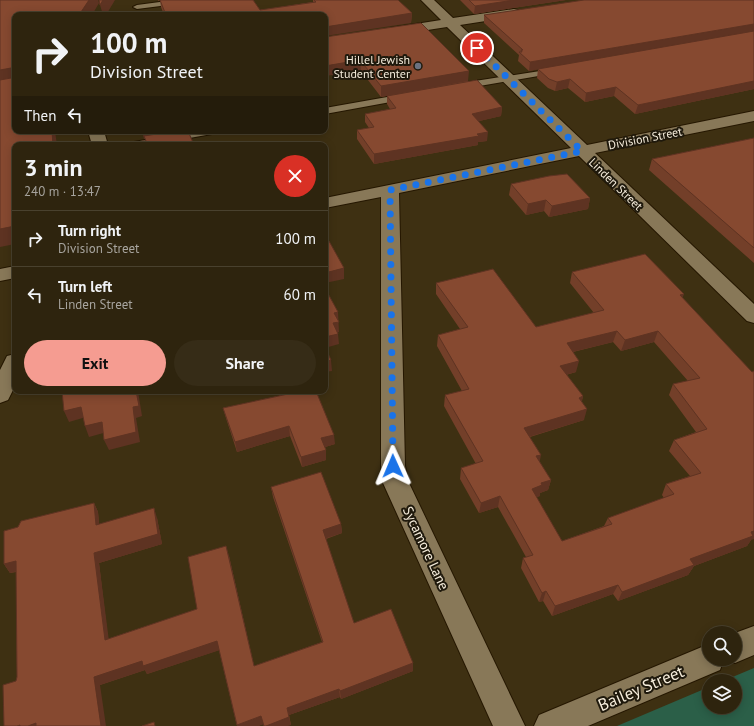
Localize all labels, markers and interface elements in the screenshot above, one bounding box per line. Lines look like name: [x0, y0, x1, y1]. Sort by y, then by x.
text: 100 m: [90, 24, 167, 61]
icon: right: [24, 28, 76, 80]
pin: [460, 31, 494, 65]
icon: arrive: [466, 37, 488, 59]
place label: Hillel Jewish Student Center: [333, 52, 410, 81]
text: Division Street: [90, 60, 203, 83]
marker: Hillel Jewish Student Center: [413, 61, 423, 71]
icon: left: [64, 104, 86, 126]
text: Then: [24, 106, 56, 125]
street label: Division Street: [607, 123, 683, 153]
text: 3 min: [24, 152, 83, 183]
button: close: [274, 155, 316, 197]
street label: Linden Street: [586, 155, 646, 213]
text: 240 m · 13:47: [24, 183, 101, 200]
text: Turn right: [58, 221, 121, 240]
icon: right: [24, 228, 46, 250]
text: 100 m: [275, 229, 316, 248]
text: Division Street: [58, 240, 139, 257]
text: Turn left: [58, 277, 112, 296]
icon: left: [24, 284, 46, 306]
text: 60 m: [283, 285, 316, 304]
text: Linden Street: [58, 296, 133, 313]
button: Exit: [24, 340, 166, 386]
button: Share: [174, 340, 316, 386]
position arrow: [372, 445, 414, 487]
street label: Sycamore Lane: [399, 503, 453, 593]
map controls: [702, 626, 742, 714]
button: search: [702, 626, 742, 666]
street label: Bailey Street: [595, 660, 688, 716]
button: layers: [702, 674, 742, 714]

